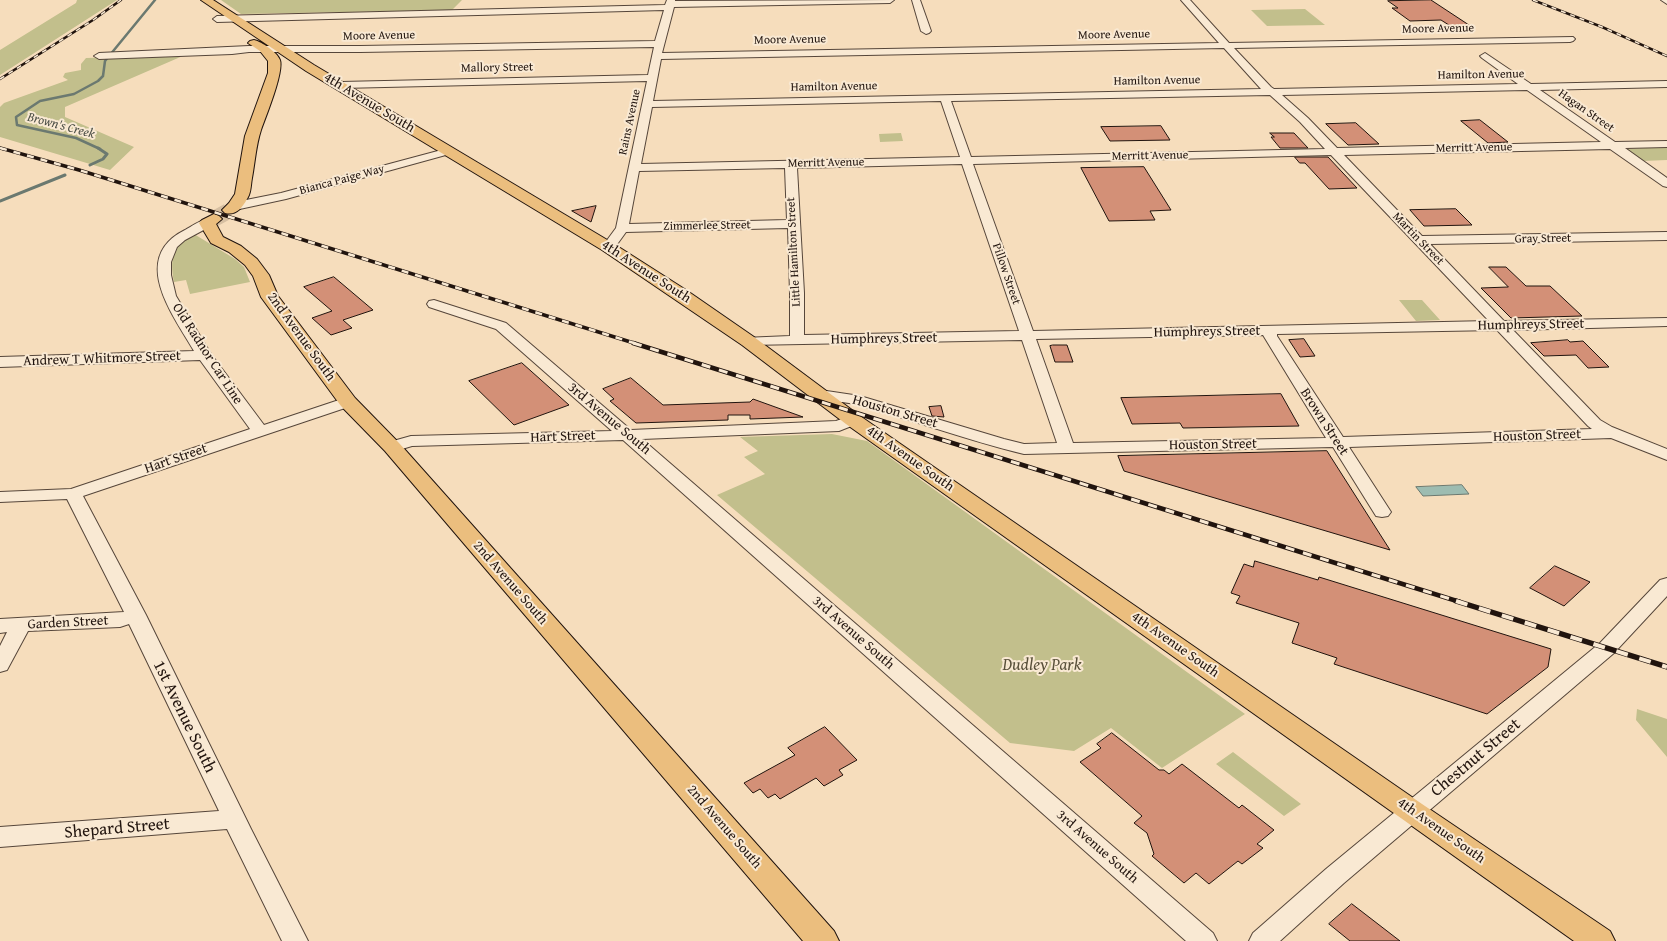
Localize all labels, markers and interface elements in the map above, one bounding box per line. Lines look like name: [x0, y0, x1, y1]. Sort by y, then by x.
street label: Moore Avenue: [1402, 21, 1474, 37]
street label: Moore Avenue: [1078, 27, 1150, 43]
street label: Moore Avenue: [343, 28, 415, 44]
street label: Moore Avenue: [754, 32, 826, 48]
street label: Mallory Street: [461, 60, 533, 76]
street label: Hamilton Avenue: [1437, 67, 1525, 83]
street label: 4th Avenue South: [320, 69, 418, 137]
street label: Hamilton Avenue: [1113, 73, 1201, 89]
street label: Hamilton Avenue: [790, 79, 878, 95]
street label: Hagan Street: [1555, 86, 1617, 136]
street label: Rains Avenue: [616, 88, 644, 156]
water label: Brown's Creek: [26, 110, 96, 142]
street label: Merritt Avenue: [1436, 140, 1512, 156]
street label: Merritt Avenue: [1112, 148, 1188, 164]
street label: Merritt Avenue: [788, 155, 864, 171]
street label: Bianca Paige Way: [298, 162, 386, 198]
street label: Little Hamilton Street: [784, 197, 804, 307]
street label: Martin Street: [1389, 210, 1447, 268]
street label: Zimmerlee Street: [663, 218, 751, 234]
street label: Gray Street: [1515, 231, 1571, 247]
street label: 4th Avenue South: [598, 237, 694, 307]
street label: Pillow Street: [989, 241, 1023, 307]
street label: 2nd Avenue South: [263, 289, 339, 385]
street label: Old Radnor Car Line: [168, 300, 246, 408]
street label: Humphreys Street: [1477, 316, 1585, 334]
street label: Humphreys Street: [1153, 323, 1261, 341]
street label: Humphreys Street: [830, 330, 938, 348]
street label: Andrew T Whitmore Street: [23, 348, 181, 370]
street label: 3rd Avenue South: [564, 379, 654, 459]
street label: Brown Street: [1296, 385, 1352, 459]
street label: Houston Street: [850, 392, 940, 432]
street label: 4th Avenue South: [863, 423, 957, 495]
street label: Houston Street: [1493, 426, 1581, 446]
street label: Hart Street: [530, 427, 596, 447]
street label: Houston Street: [1169, 436, 1257, 454]
street label: Hart Street: [142, 440, 210, 478]
street label: 2nd Avenue South: [469, 538, 551, 628]
street label: 3rd Avenue South: [808, 593, 898, 673]
street label: 4th Avenue South: [1128, 609, 1222, 681]
street label: Garden Street: [27, 612, 109, 634]
park label: Dudley Park: [1003, 656, 1081, 676]
street label: 1st Avenue South: [148, 658, 220, 776]
street label: Chestnut Street: [1427, 715, 1525, 801]
street label: 2nd Avenue South: [683, 782, 765, 872]
street label: 4th Avenue South: [1394, 795, 1488, 867]
street label: 3rd Avenue South: [1052, 807, 1142, 887]
street label: Shepard Street: [63, 814, 171, 844]

